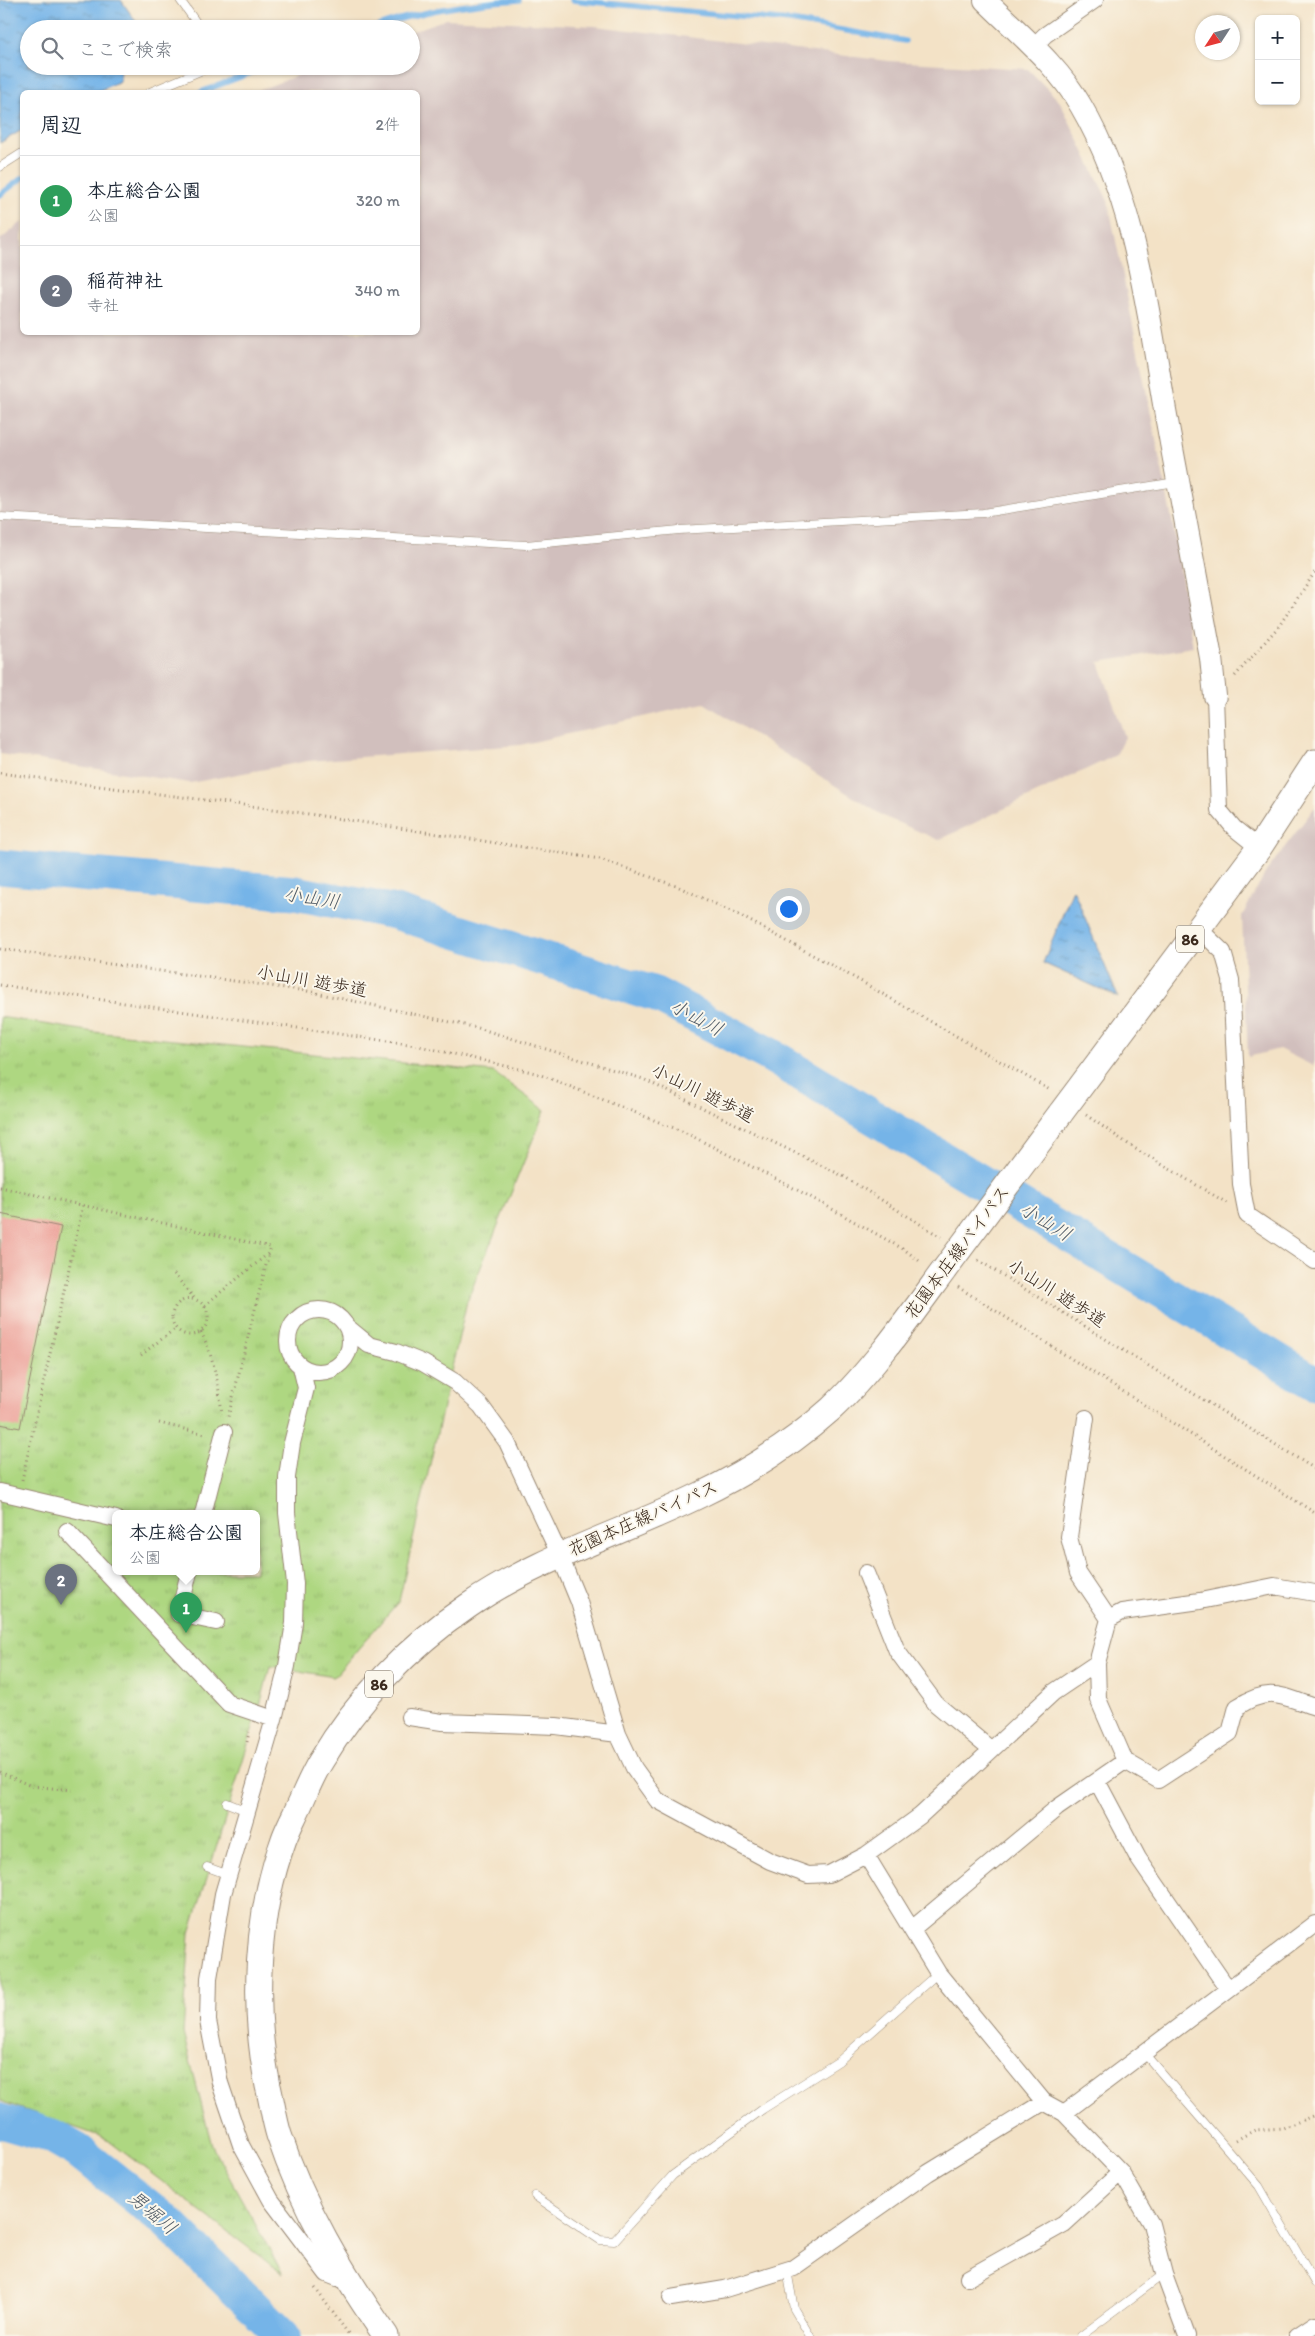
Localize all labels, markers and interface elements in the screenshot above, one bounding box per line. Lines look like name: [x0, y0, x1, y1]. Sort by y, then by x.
north arrow: [1195, 15, 1240, 60]
map controls: [1255, 15, 1300, 105]
button: +: [1255, 15, 1300, 60]
search box: [20, 20, 420, 75]
icon: search: [38, 34, 66, 62]
text: ここで検索: [78, 38, 173, 61]
button: −: [1255, 60, 1300, 105]
text: 周辺: [40, 112, 82, 137]
text: 2件: [376, 115, 400, 134]
text: 本庄総合公園: [87, 179, 201, 202]
text: 1: [52, 191, 60, 210]
text: 320 m: [356, 191, 400, 210]
text: 公園: [87, 206, 119, 225]
text: 稲荷神社: [87, 269, 163, 292]
text: 2: [52, 281, 60, 300]
text: 340 m: [355, 281, 400, 300]
text: 寺社: [87, 296, 119, 315]
water label: 小山川: [282, 882, 342, 913]
your location: [776, 896, 802, 922]
road number: 86: [1176, 926, 1204, 952]
street label: 小山川 遊歩道: [255, 960, 369, 1002]
water label: 小山川: [666, 994, 727, 1041]
street label: 小山川 遊歩道: [648, 1059, 758, 1127]
street label: 花園本庄線バイパス: [900, 1181, 1014, 1323]
water label: 小山川: [1015, 1197, 1076, 1246]
street label: 小山川 遊歩道: [1004, 1254, 1110, 1332]
street label: 花園本庄線バイパス: [565, 1475, 721, 1561]
popup: [112, 1510, 260, 1575]
text: 本庄総合公園: [129, 1521, 243, 1544]
text: 公園: [129, 1548, 161, 1567]
pin: 2: [45, 1564, 77, 1605]
pin: 1: [170, 1592, 202, 1633]
road number: 86: [365, 1670, 393, 1698]
water label: 男堀川: [123, 2185, 182, 2240]

